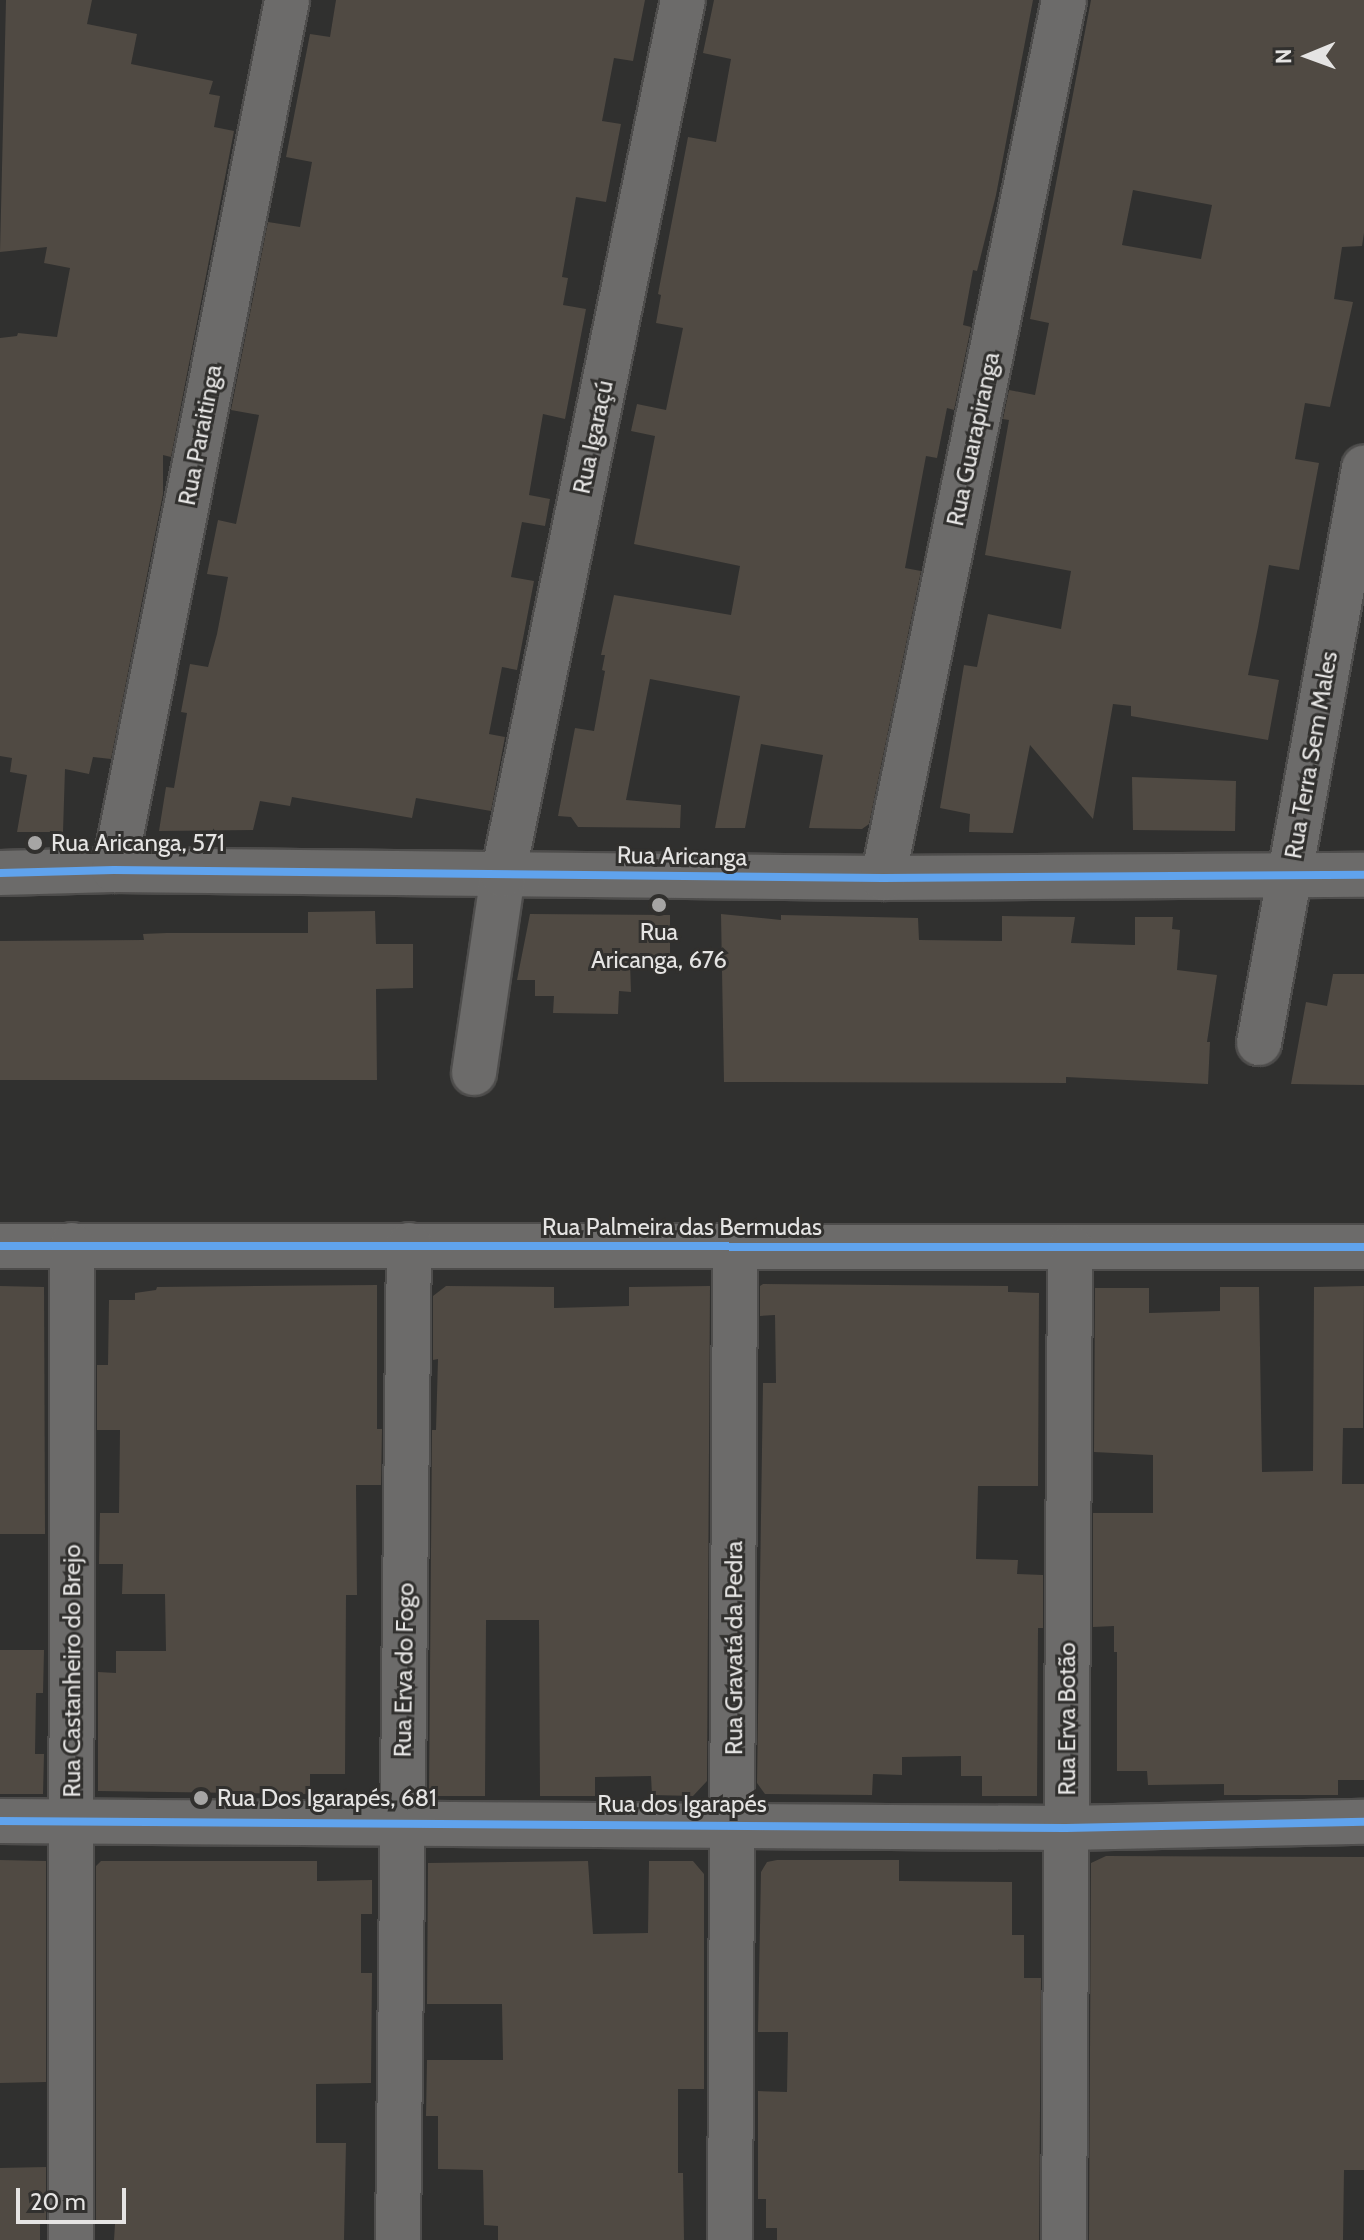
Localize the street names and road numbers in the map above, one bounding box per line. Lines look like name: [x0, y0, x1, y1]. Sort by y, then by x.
street label: Rua Guarapiranga: [941, 349, 1005, 529]
street label: Rua Paraitinga: [172, 362, 228, 508]
street label: Rua Igaraçú: [567, 378, 619, 496]
street label: Rua Terra Sem Males: [1279, 649, 1343, 861]
street label: Rua Aricanga: [617, 840, 747, 872]
street label: Rua Palmeira das Bermudas: [542, 1213, 822, 1241]
street label: Rua Gravatá da Pedra: [720, 1541, 748, 1755]
street label: Rua Castanheiro do Brejo: [58, 1544, 86, 1798]
street label: Rua Erva do Fogo: [388, 1582, 420, 1758]
street label: Rua Erva Botão: [1053, 1642, 1081, 1796]
street label: Rua dos Igarapés: [597, 1790, 767, 1818]

